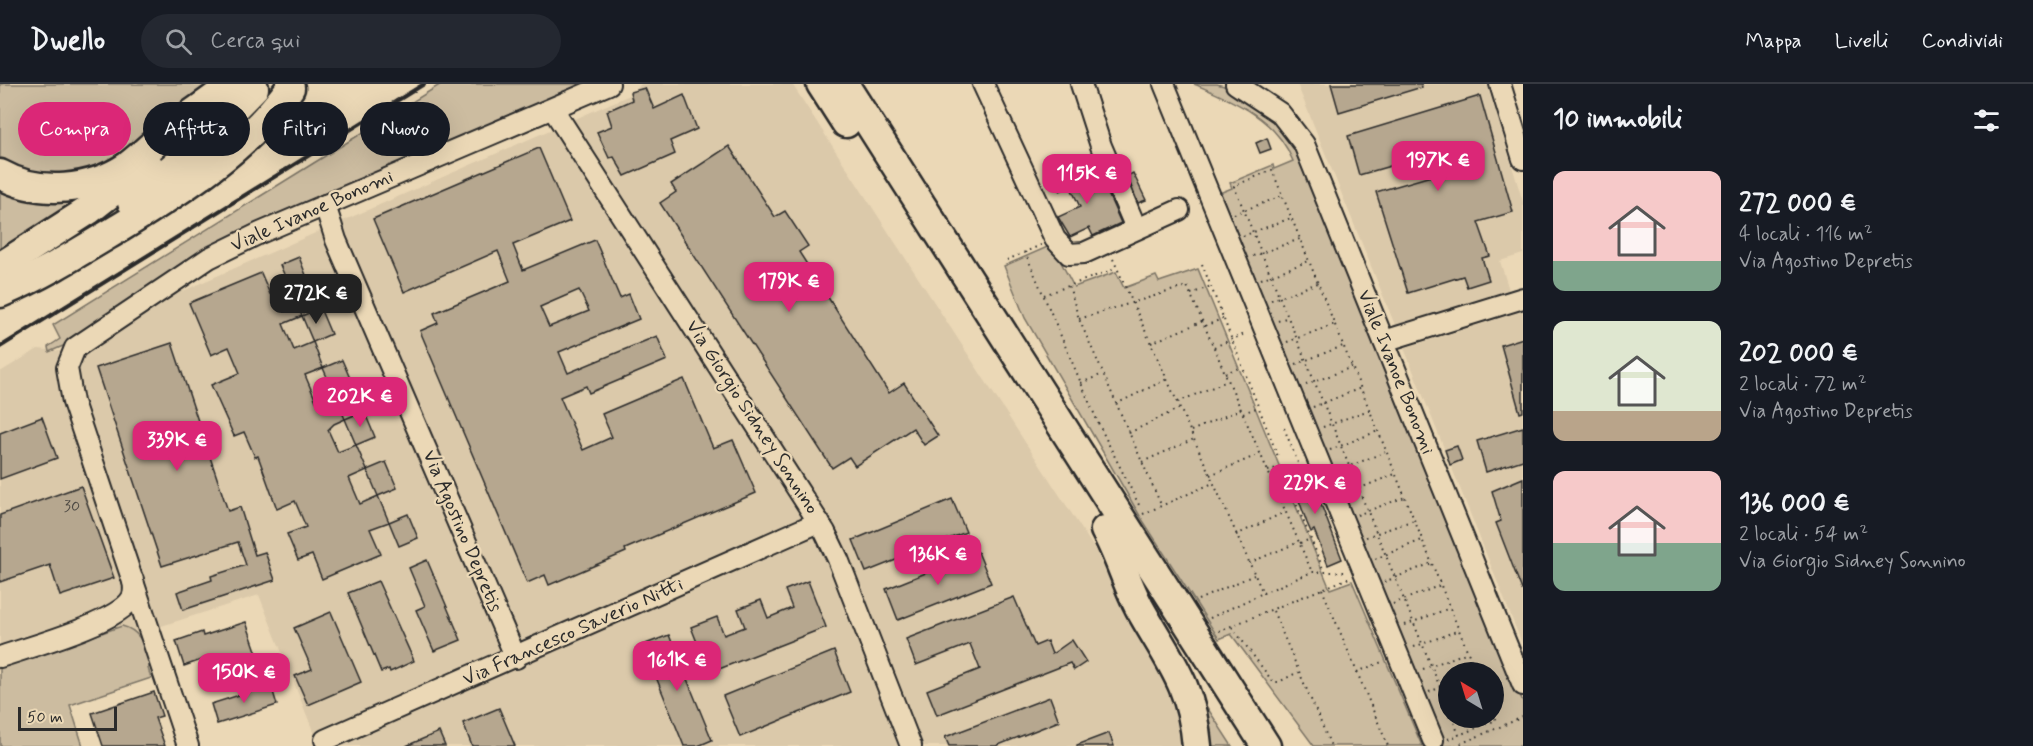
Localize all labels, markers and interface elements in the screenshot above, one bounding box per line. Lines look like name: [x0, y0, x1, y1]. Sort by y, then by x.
search box: [141, 14, 561, 68]
text: Dwello: [30, 23, 105, 60]
icon: search: [162, 25, 195, 58]
text: Cerca qui: [210, 27, 300, 55]
text: Mappa: [1746, 27, 1802, 55]
text: Livelli: [1835, 27, 1889, 55]
text: Condividi: [1922, 27, 2003, 55]
chip: Compra: [18, 102, 131, 156]
chip: Affitta: [143, 102, 250, 156]
chip: Filtri: [262, 102, 348, 156]
chip: Nuovo: [360, 102, 450, 156]
text: 10 immobili: [1553, 103, 1683, 137]
icon: filters: [1970, 104, 2003, 137]
pin: 197K €: [1389, 141, 1487, 192]
text: 197K €: [1406, 147, 1470, 174]
pin: 115K €: [1038, 154, 1136, 205]
text: 115K €: [1056, 160, 1118, 187]
street label: Viale Ivanoe Bonomi: [226, 163, 398, 259]
text: 272 000 €: [1739, 187, 1856, 221]
icon: home: [1601, 195, 1673, 267]
text: 4 locali · 116 m²: [1739, 221, 1873, 248]
text: Via Agostino Depretis: [1739, 248, 1913, 275]
pin: 179K €: [740, 262, 838, 313]
text: 179K €: [758, 268, 820, 295]
pin: 272K €: [267, 274, 365, 325]
text: 272K €: [284, 280, 348, 307]
street label: Viale Ivanoe Bonomi: [1351, 286, 1441, 458]
street label: Via Giorgio Sidney Sonnino: [678, 315, 825, 520]
text: 202 000 €: [1739, 337, 1858, 371]
icon: home: [1601, 345, 1673, 417]
text: 2 locali · 72 m²: [1739, 371, 1867, 398]
pin: 202K €: [311, 377, 409, 428]
text: 202K €: [327, 383, 393, 410]
text: Via Agostino Depretis: [1739, 398, 1913, 425]
pin: 339K €: [128, 421, 226, 472]
text: 339K €: [147, 427, 207, 454]
street label: Via Agostino Depretis: [416, 446, 508, 616]
pin: 229K €: [1266, 464, 1364, 515]
text: 229K €: [1283, 470, 1347, 497]
text: 136 000 €: [1739, 487, 1850, 521]
icon: home: [1601, 495, 1673, 567]
house number: 30: [64, 496, 80, 517]
text: 2 locali · 54 m²: [1739, 521, 1868, 548]
pin: 136K €: [889, 535, 987, 586]
text: 136K €: [908, 541, 968, 568]
text: Via Giorgio Sidney Sonnino: [1739, 548, 1966, 575]
street label: Via Francesco Saverio Nitti: [458, 571, 688, 693]
pin: 161K €: [628, 641, 726, 692]
text: 161K €: [647, 647, 707, 674]
pin: 150K €: [195, 653, 293, 704]
text: 150K €: [212, 659, 276, 686]
north arrow: [1438, 662, 1504, 728]
map controls: [1438, 662, 1504, 728]
scale bar: [18, 704, 117, 732]
text: 50 m: [27, 707, 63, 728]

